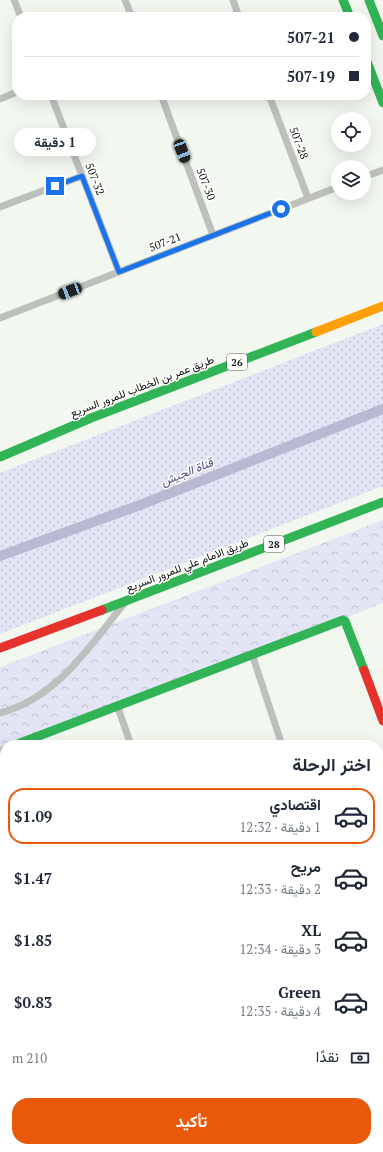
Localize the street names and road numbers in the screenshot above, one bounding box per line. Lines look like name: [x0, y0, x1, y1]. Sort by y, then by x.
street label: 507-28: [286, 125, 312, 161]
street label: 507-32: [82, 161, 108, 197]
street label: 507-30: [193, 166, 219, 202]
street label: 507-21: [147, 229, 183, 255]
street label: طريق عمر بن الخطاب للمرور السريع: [68, 352, 216, 421]
road number: 26: [227, 354, 247, 370]
street label: طريق الامام علي للمرور السريع: [124, 535, 251, 598]
road number: 28: [264, 536, 284, 552]

